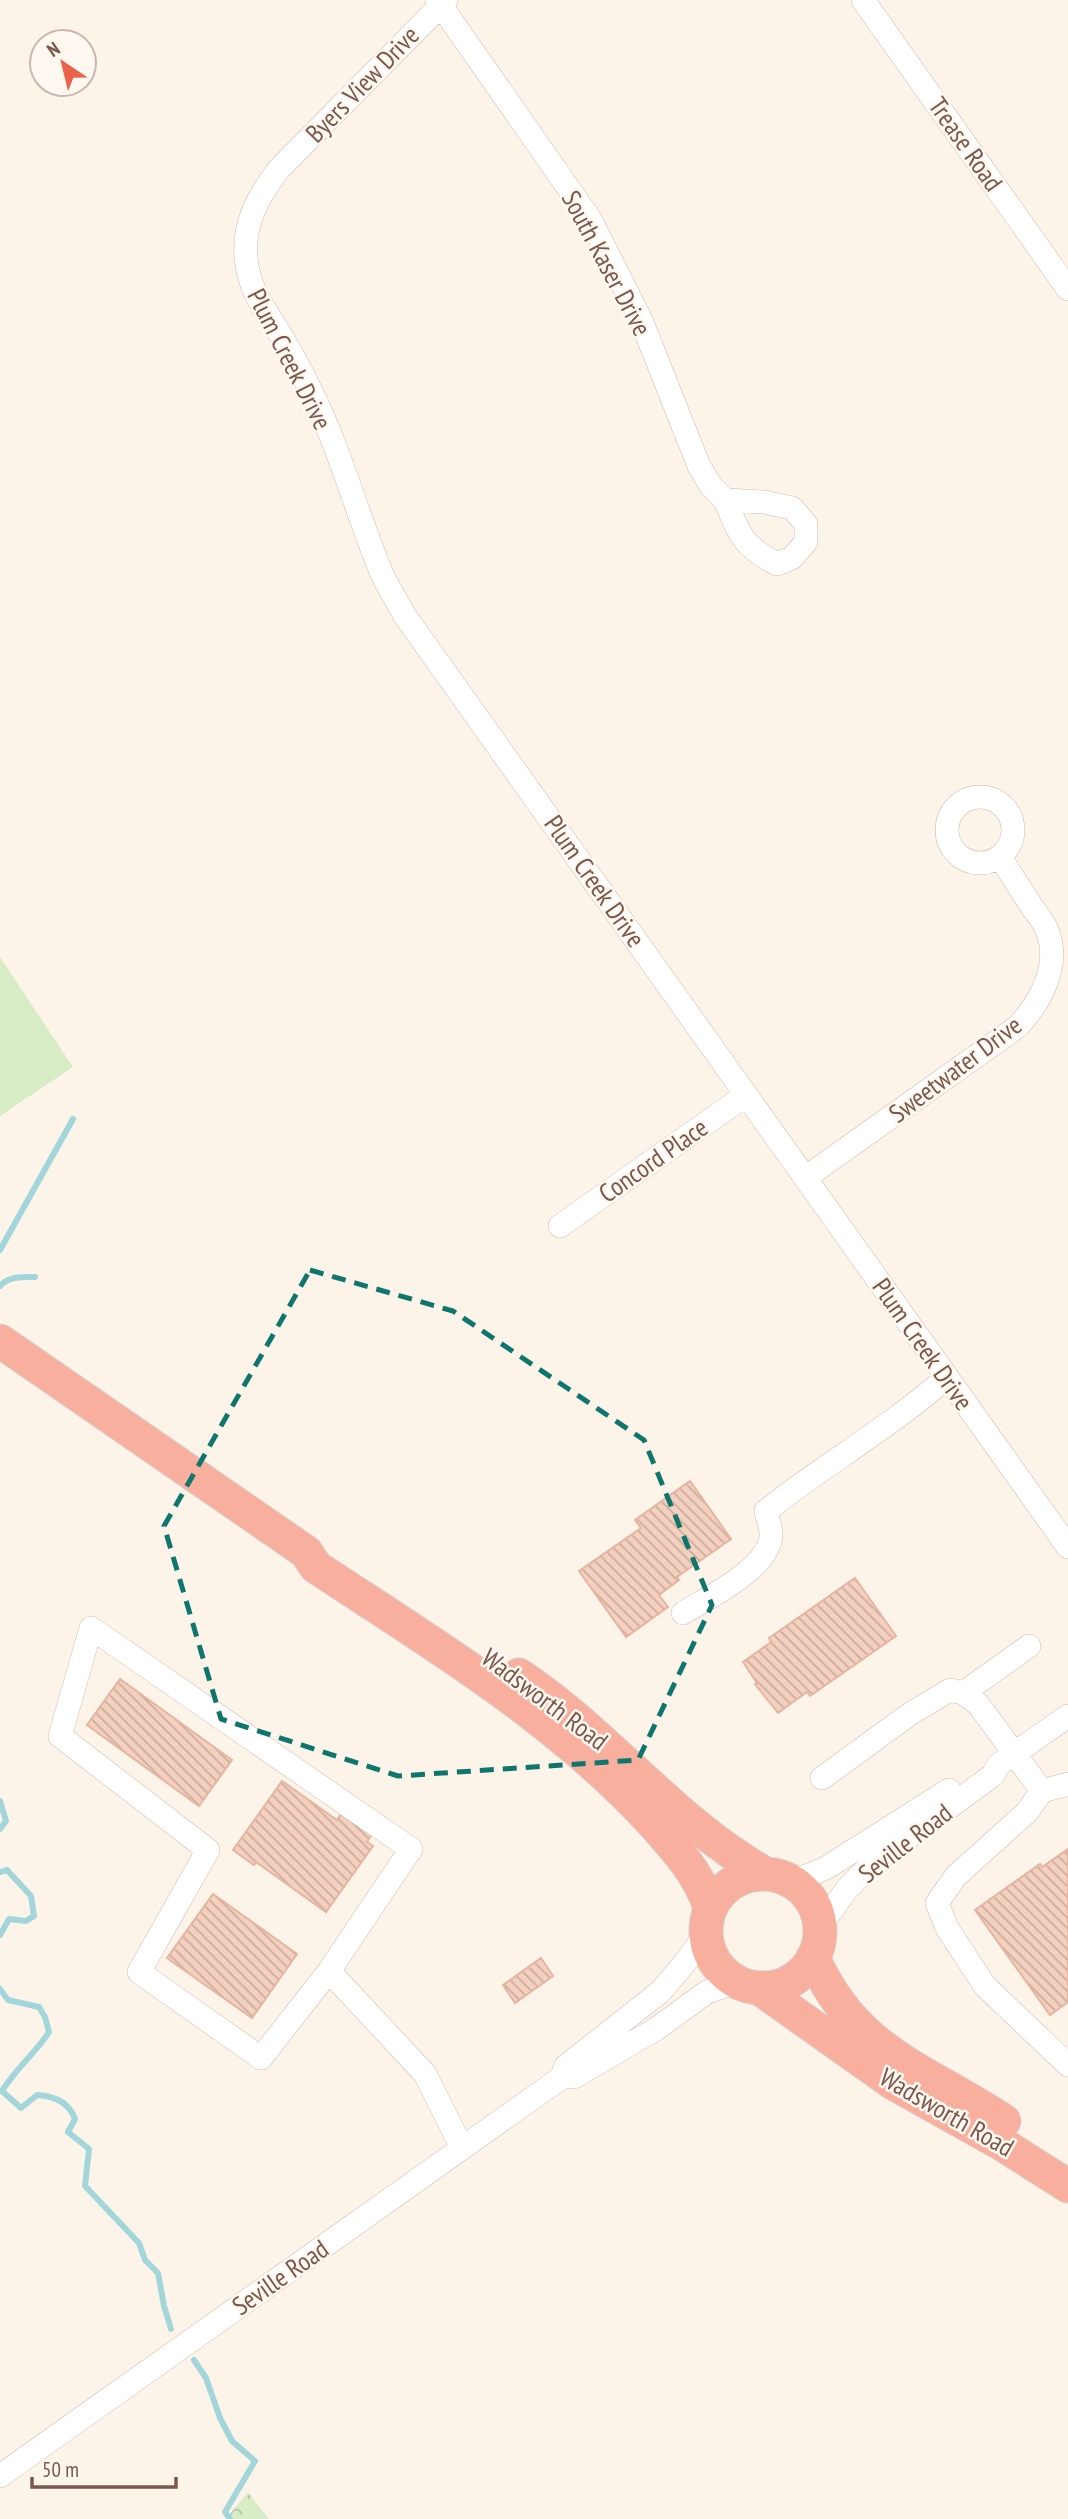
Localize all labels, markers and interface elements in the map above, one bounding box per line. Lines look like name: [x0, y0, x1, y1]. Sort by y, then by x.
street label: Byers View Drive: [298, 19, 426, 149]
north arrow: [28, 28, 98, 98]
text: N: [42, 36, 64, 62]
street label: Trease Road: [922, 91, 1010, 197]
street label: South Kaser Drive: [555, 185, 659, 341]
street label: Plum Creek Drive: [240, 283, 340, 435]
street label: Plum Creek Drive: [537, 809, 653, 953]
street label: Sweetwater Drive: [882, 1008, 1028, 1130]
street label: Concord Place: [592, 1110, 714, 1210]
street label: Plum Creek Drive: [865, 1272, 981, 1416]
street label: Wadsworth Road: [475, 1641, 615, 1757]
street label: Seville Road: [852, 1796, 958, 1890]
street label: Wadsworth Road: [874, 2060, 1020, 2164]
street label: Seville Road: [226, 2232, 334, 2322]
scale bar: [32, 2446, 175, 2490]
text: 50 m: [42, 2456, 79, 2483]

